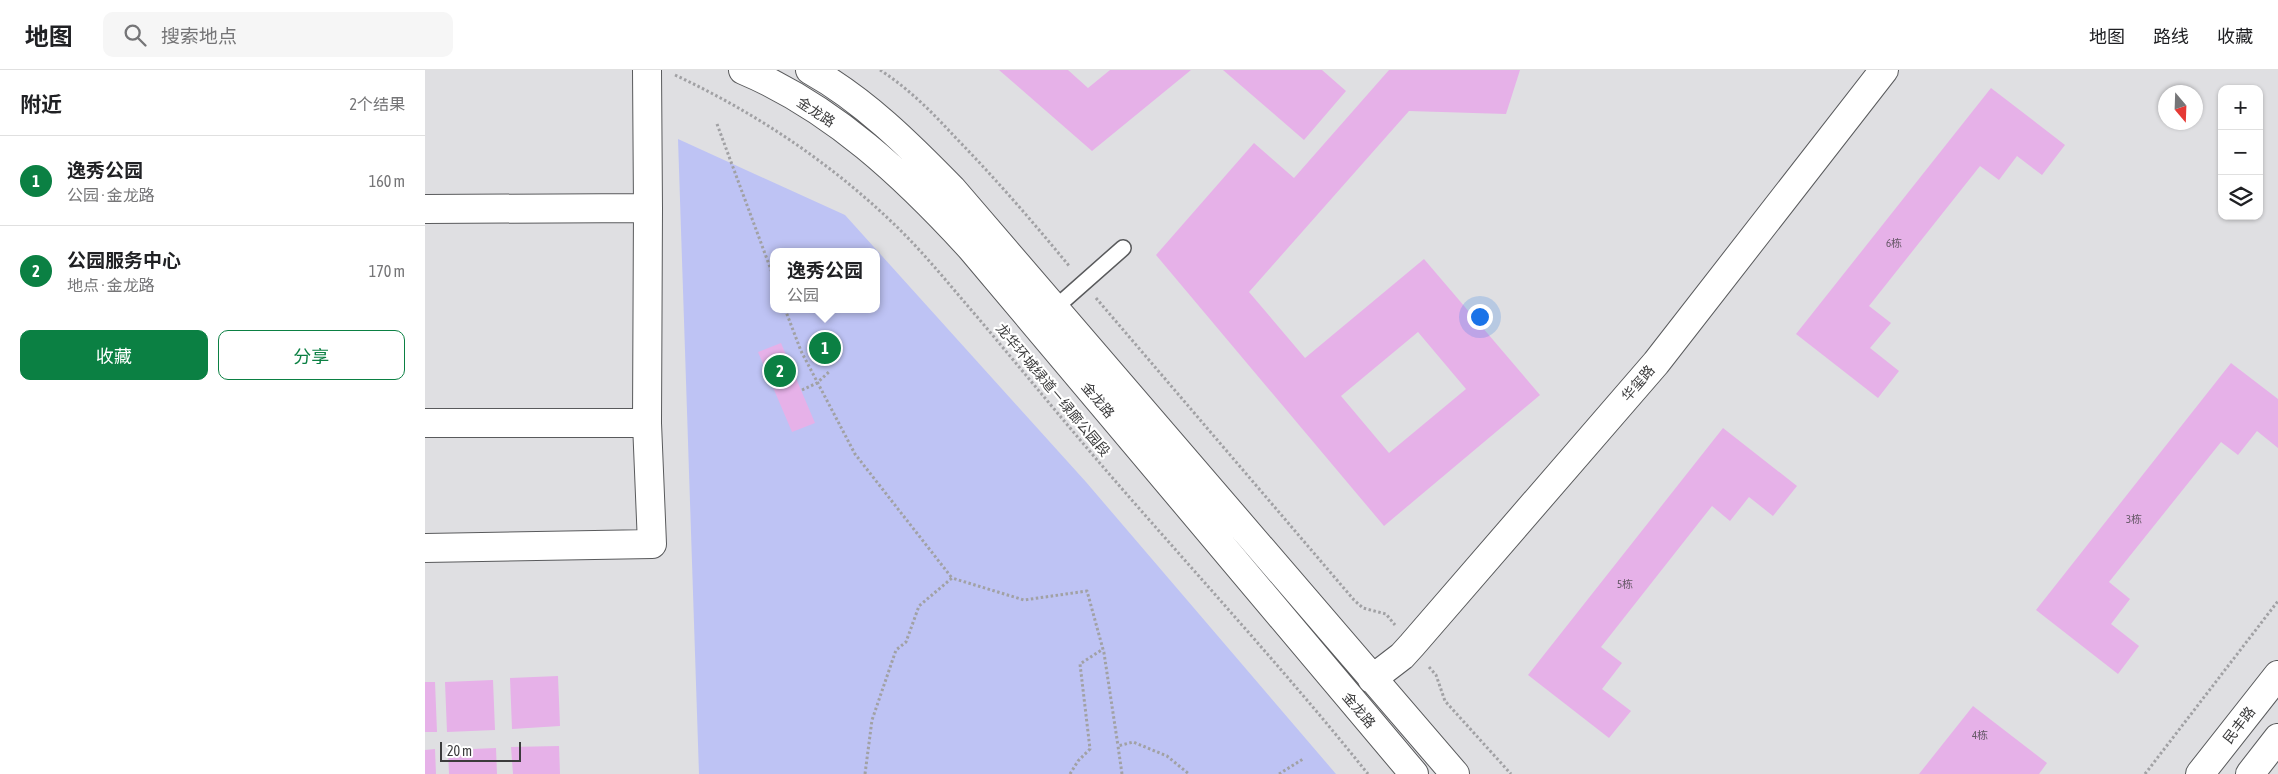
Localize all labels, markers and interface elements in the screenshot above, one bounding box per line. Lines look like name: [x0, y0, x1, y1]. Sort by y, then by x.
search box: [103, 12, 453, 57]
icon: search: [121, 21, 149, 49]
text: 地图: [25, 23, 73, 50]
text: 搜索地点: [161, 25, 237, 47]
text: 地图: [2089, 26, 2125, 47]
text: 路线: [2153, 26, 2189, 47]
text: 收藏: [2217, 26, 2253, 47]
north arrow: [2158, 85, 2203, 130]
map controls: [2218, 85, 2263, 220]
button: +: [2218, 85, 2263, 130]
text: 附近: [20, 92, 62, 116]
street label: 金龙路: [794, 94, 838, 130]
text: 2个结果: [349, 95, 405, 113]
button: −: [2218, 130, 2263, 175]
text: 逸秀公园: [67, 159, 143, 181]
text: 1: [32, 172, 40, 190]
text: 160 m: [369, 172, 405, 190]
button: layers: [2218, 175, 2263, 220]
text: 公园 · 金龙路: [67, 186, 155, 204]
house number: 6栋: [1886, 237, 1902, 249]
popup: [770, 248, 880, 313]
text: 公园服务中心: [67, 249, 181, 271]
text: 逸秀公园: [787, 259, 863, 281]
text: 2: [32, 262, 40, 280]
text: 170 m: [369, 262, 405, 280]
text: 地点 · 金龙路: [67, 276, 155, 294]
text: 公园: [787, 286, 819, 304]
your location: [1467, 304, 1493, 330]
street label: 龙华环城绿道－绿廊公园段: [993, 321, 1113, 459]
pin: 1: [809, 329, 841, 367]
button: 收藏: [20, 330, 208, 380]
button: 分享: [218, 330, 405, 380]
pin: 2: [764, 352, 796, 390]
street label: 华玺路: [1618, 362, 1658, 404]
street label: 金龙路: [1078, 379, 1118, 421]
house number: 3栋: [2126, 513, 2142, 525]
house number: 5栋: [1617, 578, 1633, 590]
street label: 金龙路: [1339, 689, 1379, 731]
street label: 民丰路: [2220, 704, 2258, 746]
house number: 4栋: [1972, 729, 1988, 741]
scale bar: [440, 739, 521, 762]
text: 20 m: [447, 743, 472, 759]

